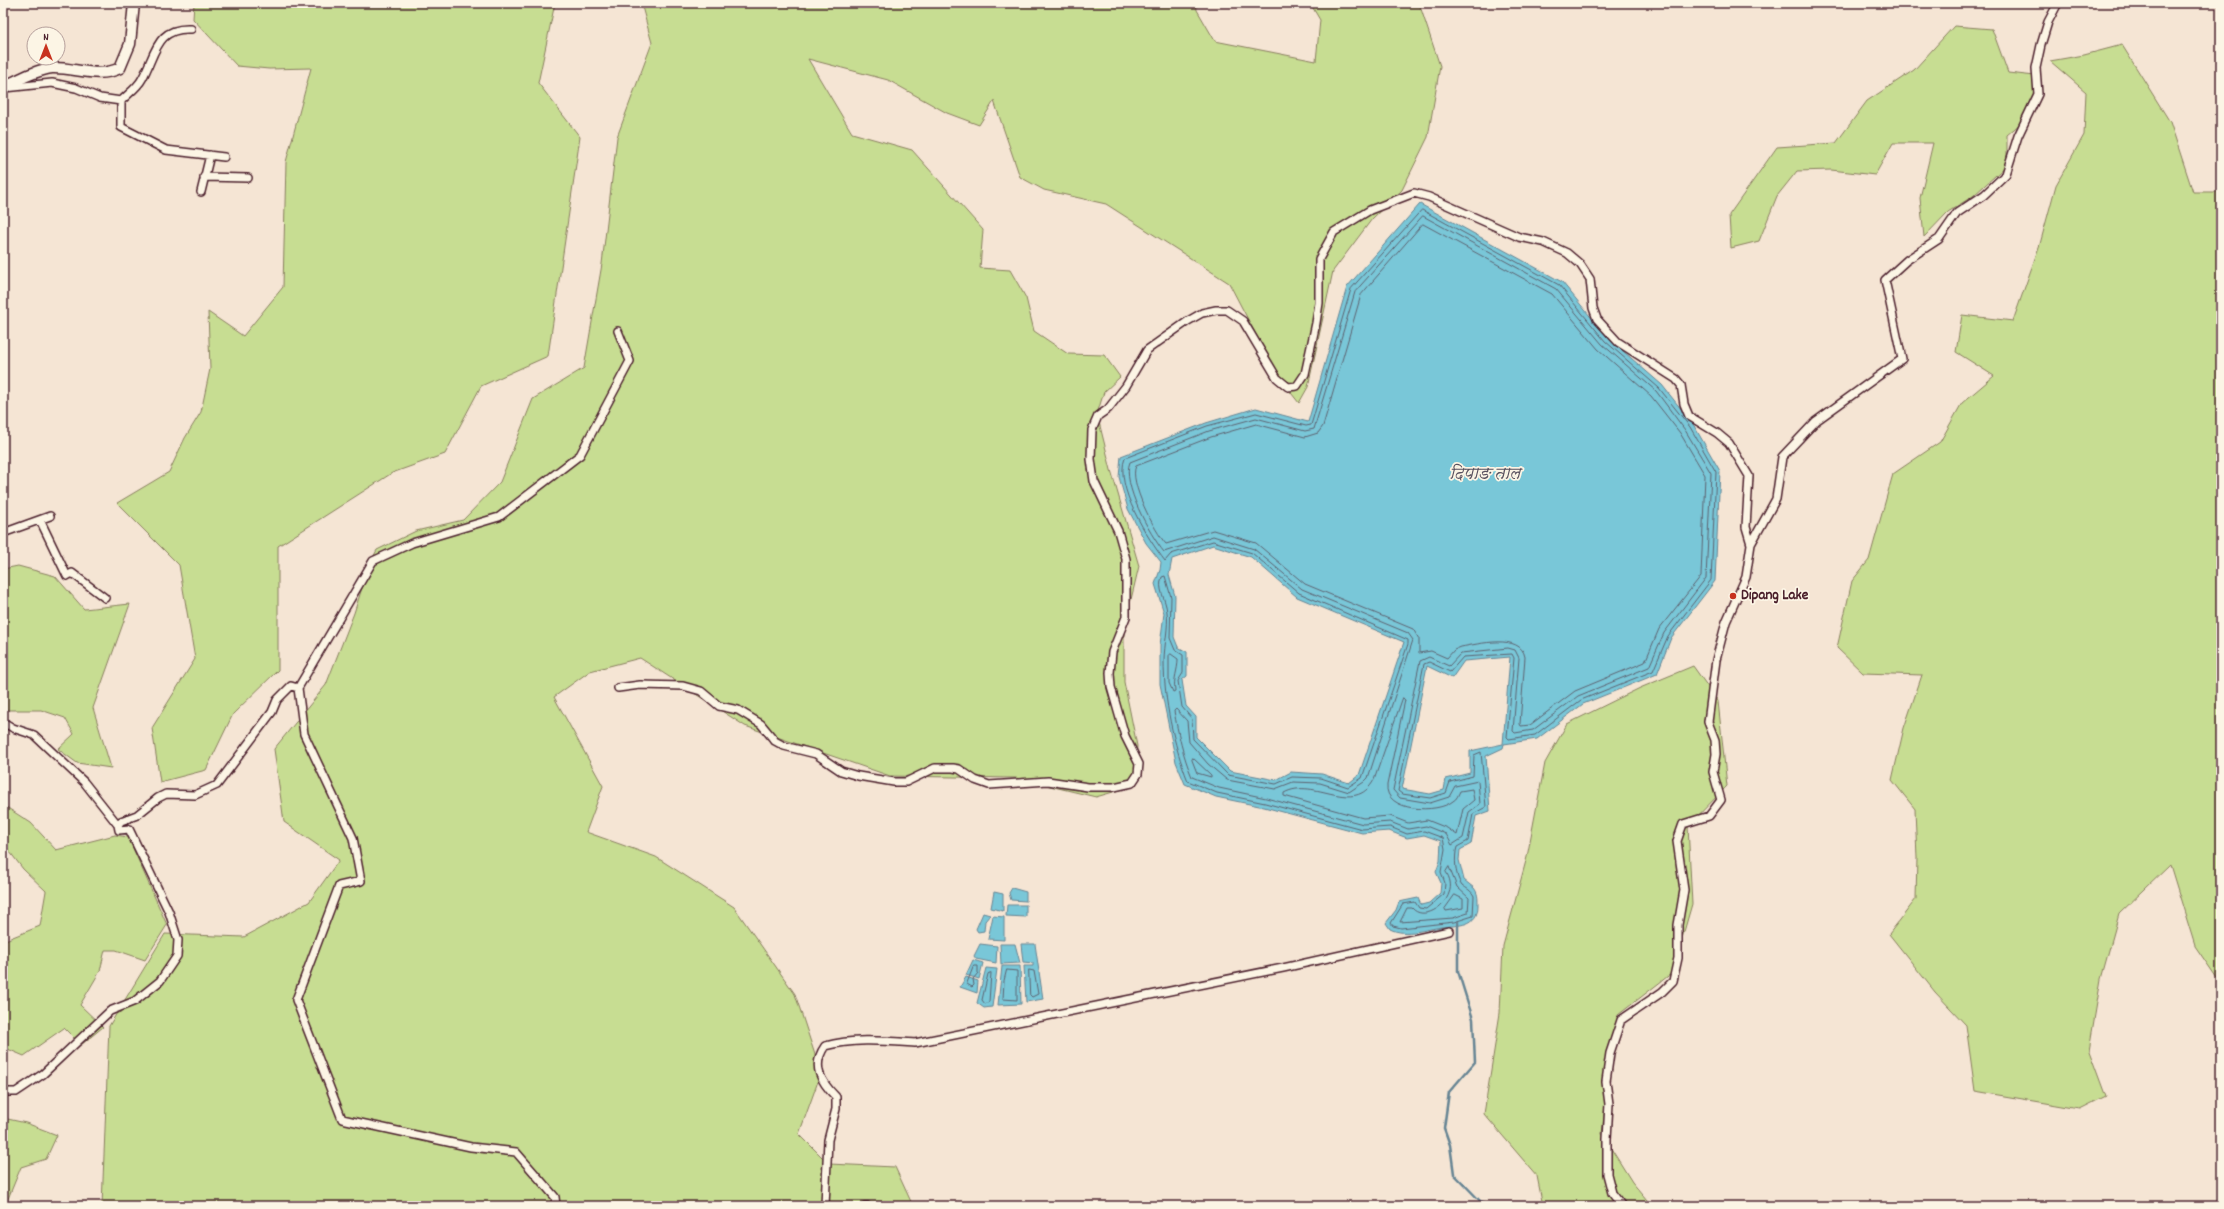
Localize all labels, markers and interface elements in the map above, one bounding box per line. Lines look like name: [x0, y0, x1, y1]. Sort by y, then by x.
north arrow: [26, 26, 66, 66]
text: N: [43, 30, 49, 46]
water label: दिपाङ ताल: [1450, 463, 1524, 486]
place label: Dipang Lake: [1741, 585, 1809, 607]
marker: Dipang Lake: [1728, 591, 1738, 601]

